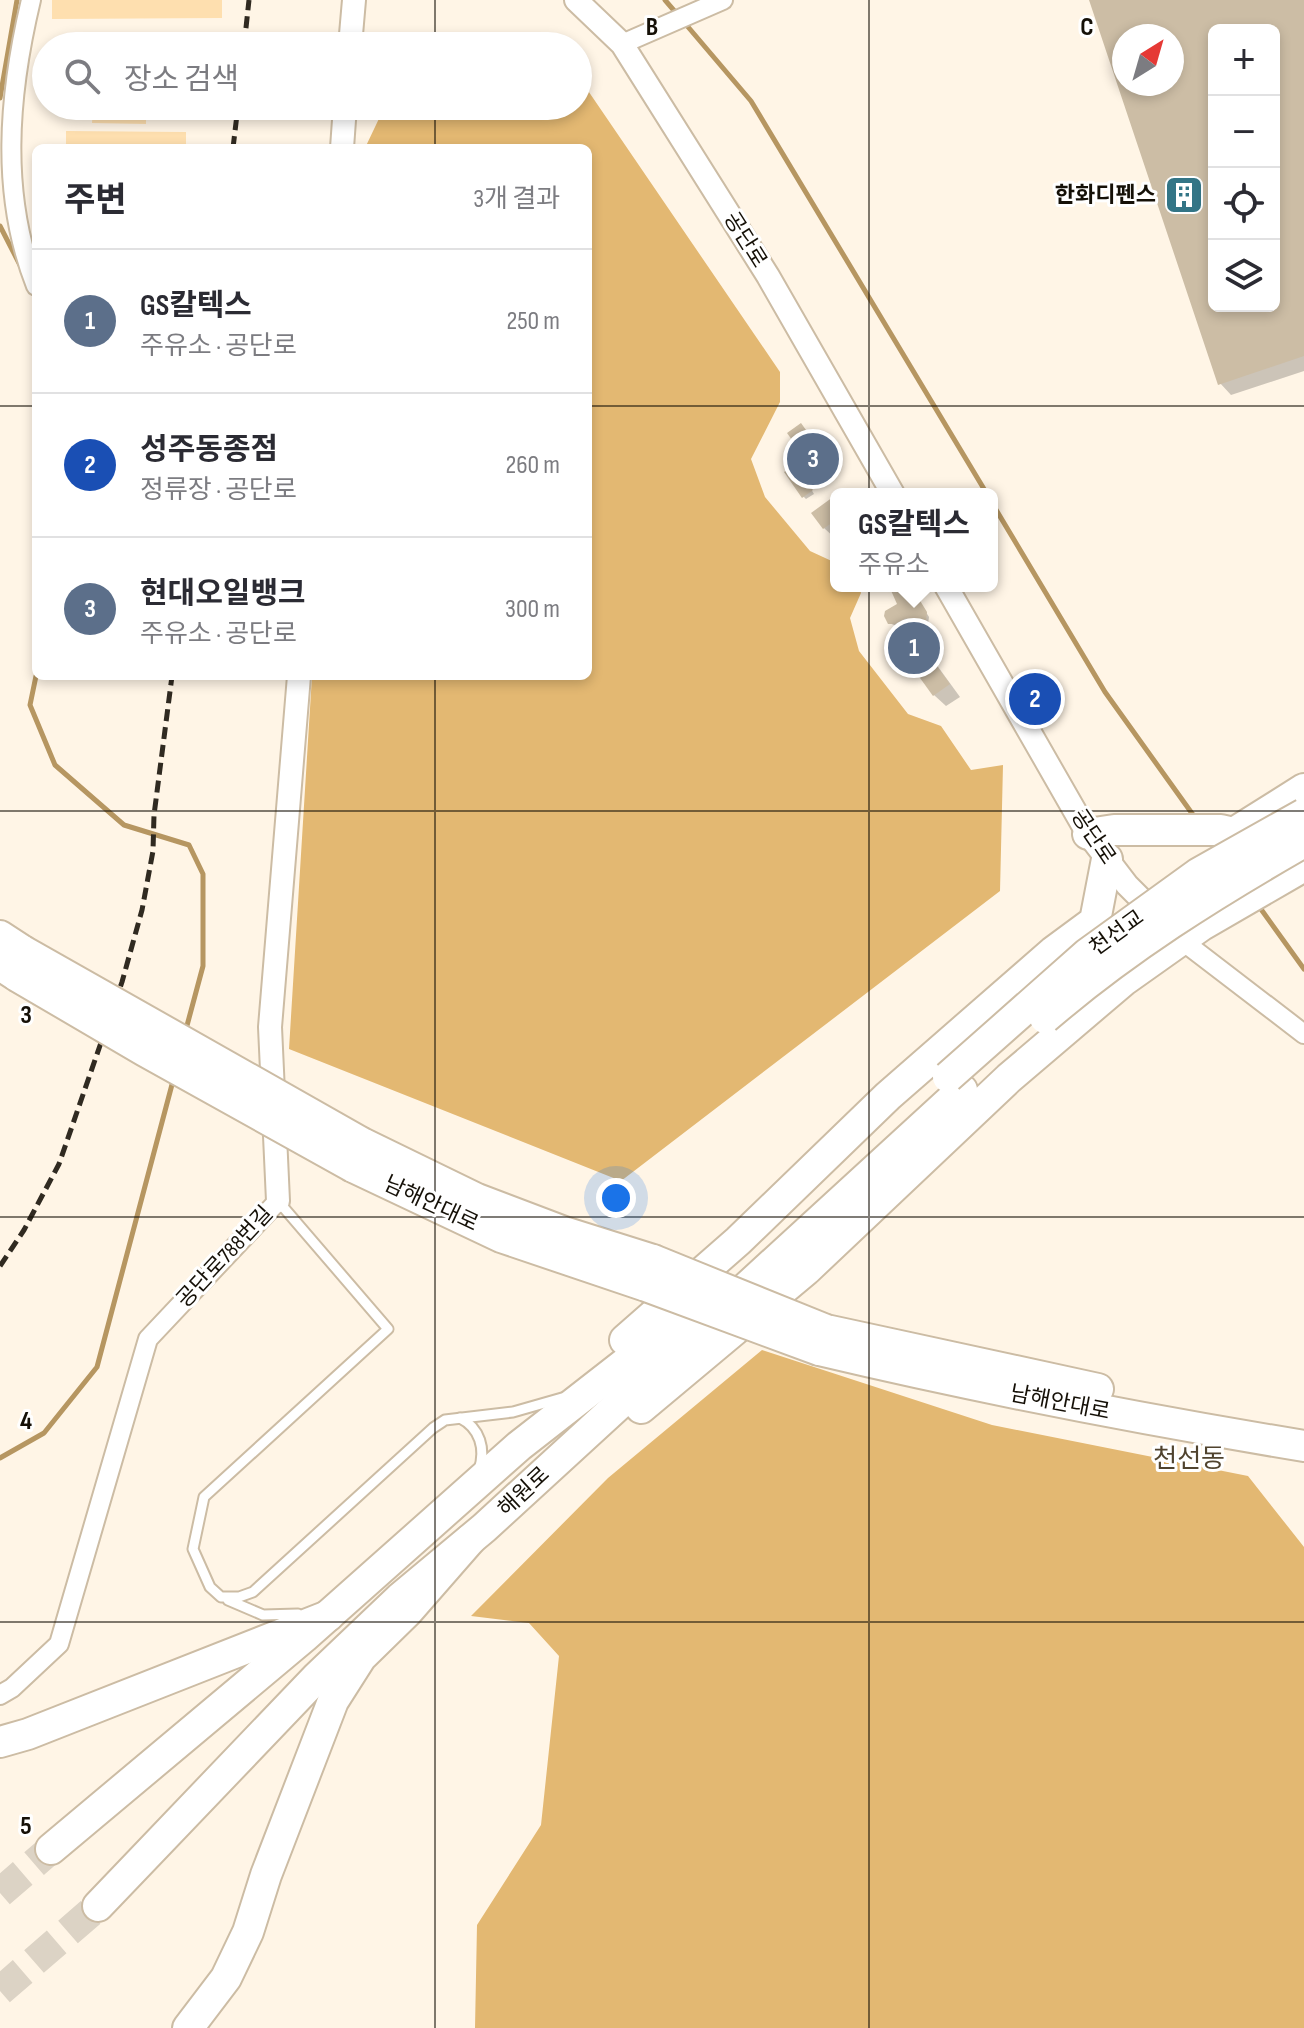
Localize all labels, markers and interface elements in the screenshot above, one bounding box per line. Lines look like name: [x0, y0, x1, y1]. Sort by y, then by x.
text: B: [646, 12, 658, 43]
text: C: [1080, 12, 1094, 43]
north arrow: [1112, 24, 1184, 96]
map controls: [1208, 24, 1280, 312]
button: +: [1208, 24, 1280, 96]
search box: [32, 32, 592, 120]
icon: search: [60, 54, 104, 98]
text: 장소 검색: [124, 62, 239, 98]
button: −: [1208, 96, 1280, 168]
button: locate: [1208, 168, 1280, 240]
building icon: 한화디펜스: [1163, 174, 1205, 216]
text: 주변: [64, 180, 127, 221]
place label: 한화디펜스: [1055, 182, 1156, 209]
text: 3개 결과: [473, 184, 560, 215]
street label: 공단로: [717, 207, 773, 273]
button: layers: [1208, 240, 1280, 312]
text: GS칼텍스: [140, 288, 252, 324]
text: 1: [85, 306, 95, 337]
text: 250 m: [506, 306, 560, 337]
text: 주유소 · 공단로: [140, 331, 297, 362]
pin: 3: [787, 429, 839, 489]
text: 성주동종점: [140, 432, 278, 468]
text: 2: [84, 450, 96, 481]
text: 260 m: [505, 450, 560, 481]
text: 정류장 · 공단로: [140, 475, 297, 506]
popup: [830, 488, 998, 592]
text: GS칼텍스: [858, 507, 970, 543]
text: 주유소: [858, 550, 930, 581]
text: 현대오일뱅크: [140, 576, 306, 612]
text: 3: [84, 594, 96, 625]
text: 300 m: [505, 594, 560, 625]
pin: 1: [888, 618, 940, 678]
text: 주유소 · 공단로: [140, 619, 297, 650]
pin: 2: [1009, 669, 1061, 729]
street label: 공단로: [1065, 804, 1121, 870]
street label: 천선교: [1084, 904, 1150, 962]
text: 3: [20, 1000, 32, 1031]
street label: 남해안대로: [379, 1170, 483, 1238]
your location: [596, 1178, 636, 1218]
street label: 공단로788번길: [171, 1201, 279, 1313]
street label: 남해안대로: [1008, 1380, 1112, 1426]
text: 4: [20, 1406, 32, 1437]
district label: 천선동: [1153, 1444, 1225, 1475]
street label: 해원로: [493, 1461, 555, 1523]
text: 5: [20, 1811, 32, 1842]

